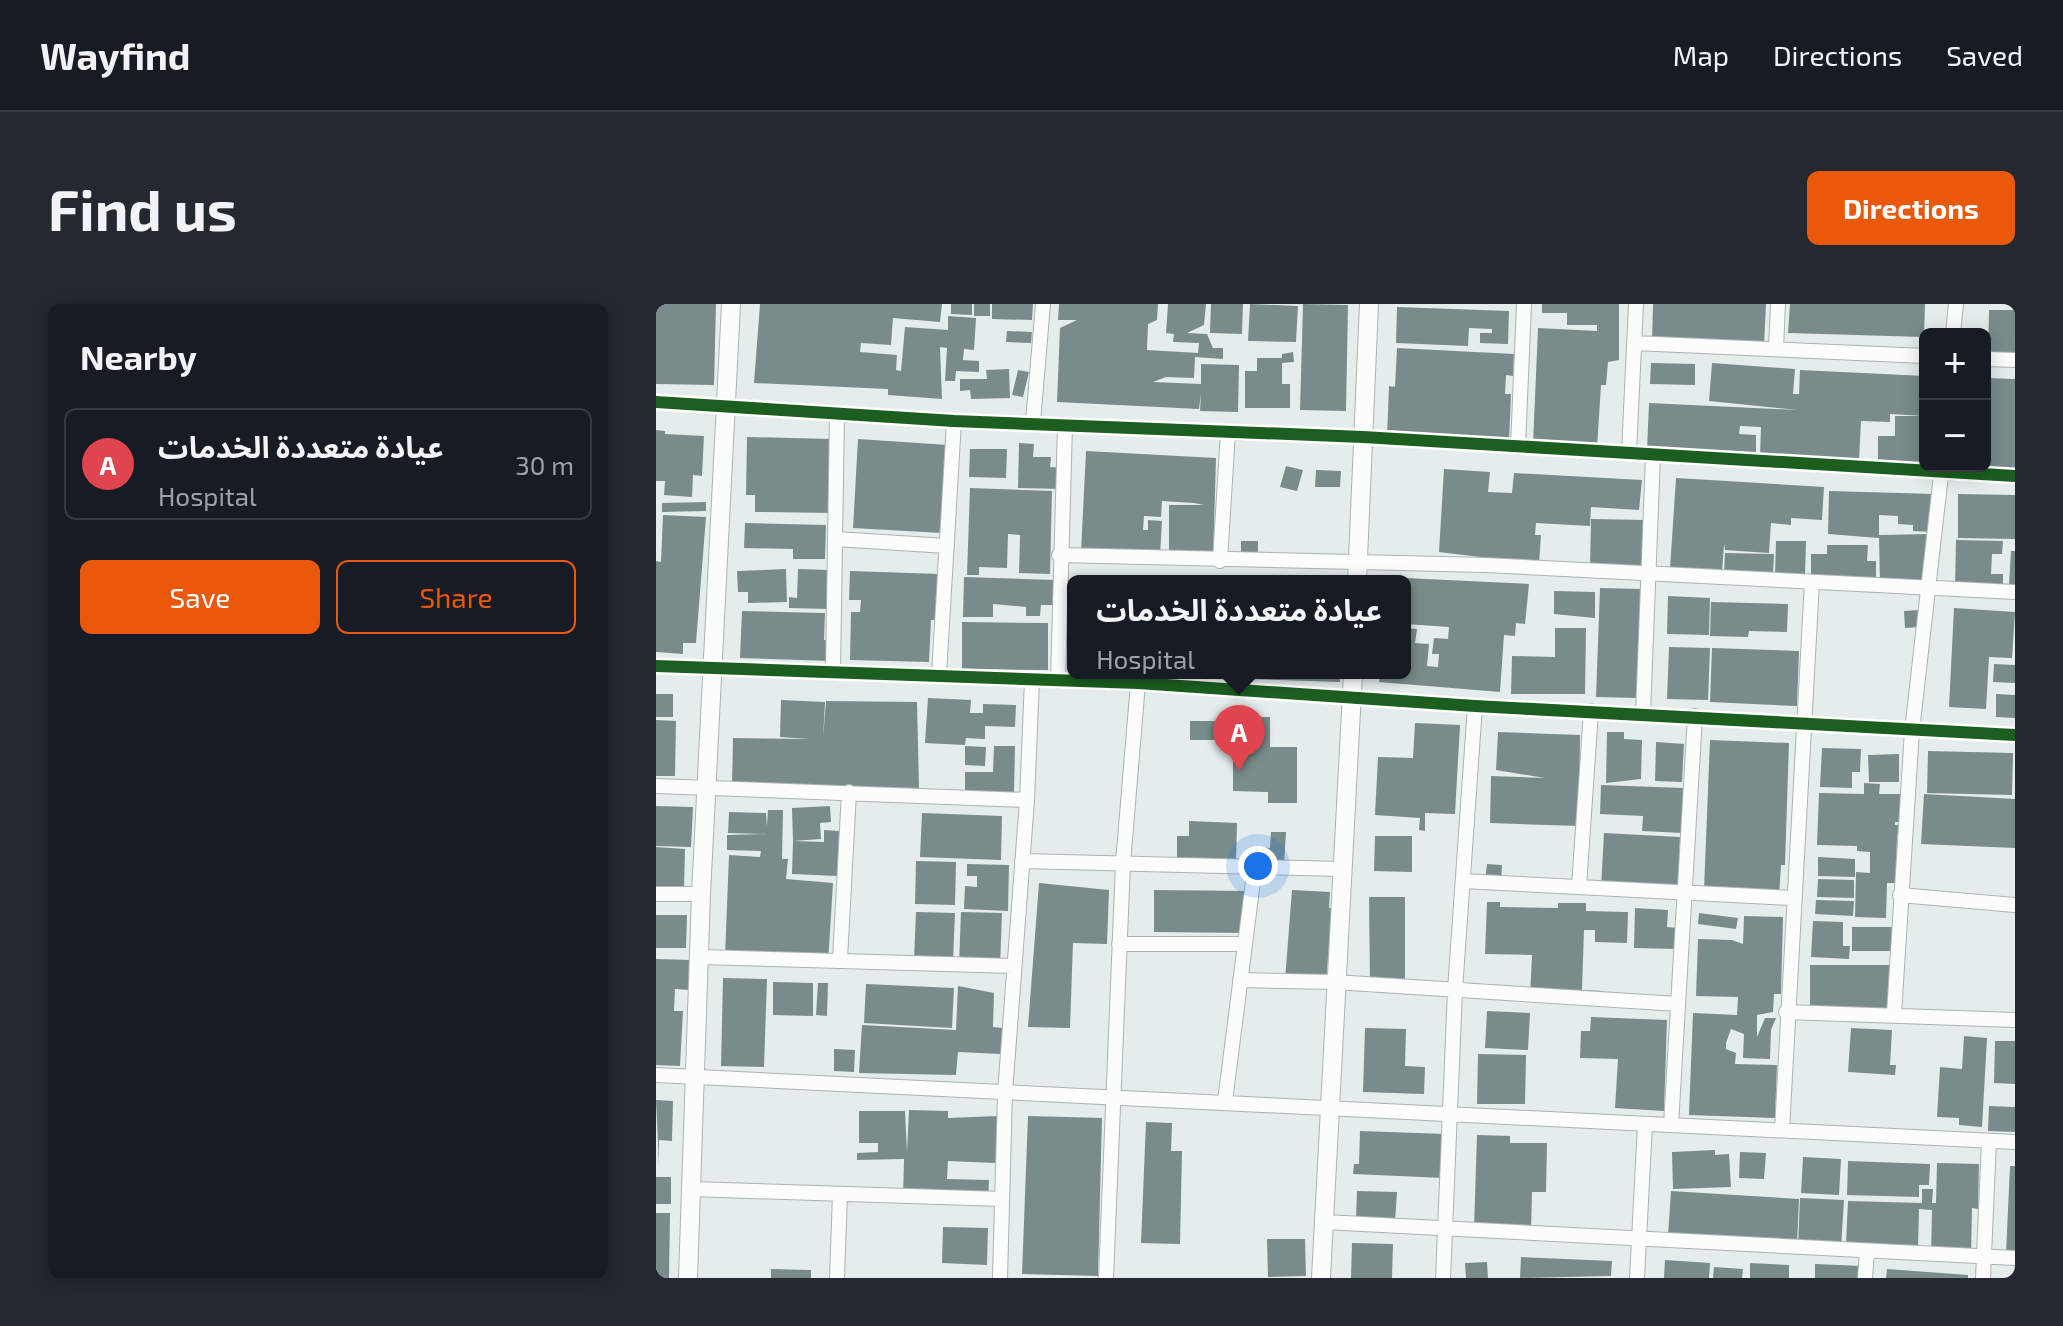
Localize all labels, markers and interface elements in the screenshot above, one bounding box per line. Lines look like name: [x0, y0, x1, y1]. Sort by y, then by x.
text: Wayfind: [40, 32, 191, 78]
text: Map: [1673, 38, 1729, 72]
text: Directions: [1773, 38, 1902, 72]
text: Saved: [1946, 38, 2023, 72]
button: Directions: [1807, 171, 2015, 245]
text: Find us: [48, 175, 237, 242]
map controls: [1919, 328, 1991, 472]
button: +: [1919, 328, 1991, 400]
text: Nearby: [80, 336, 197, 377]
button: −: [1919, 400, 1991, 472]
text: عيادة متعددة الخدمات: [158, 428, 444, 464]
text: A: [100, 449, 116, 480]
text: 30 m: [515, 449, 574, 480]
text: Hospital: [158, 480, 257, 511]
button: Save: [80, 560, 320, 634]
button: Share: [336, 560, 576, 634]
popup: [1067, 575, 1411, 679]
text: عيادة متعددة الخدمات: [1096, 591, 1382, 627]
text: Hospital: [1096, 643, 1195, 674]
pin: A: [1213, 705, 1265, 771]
your location: [1238, 846, 1278, 886]

